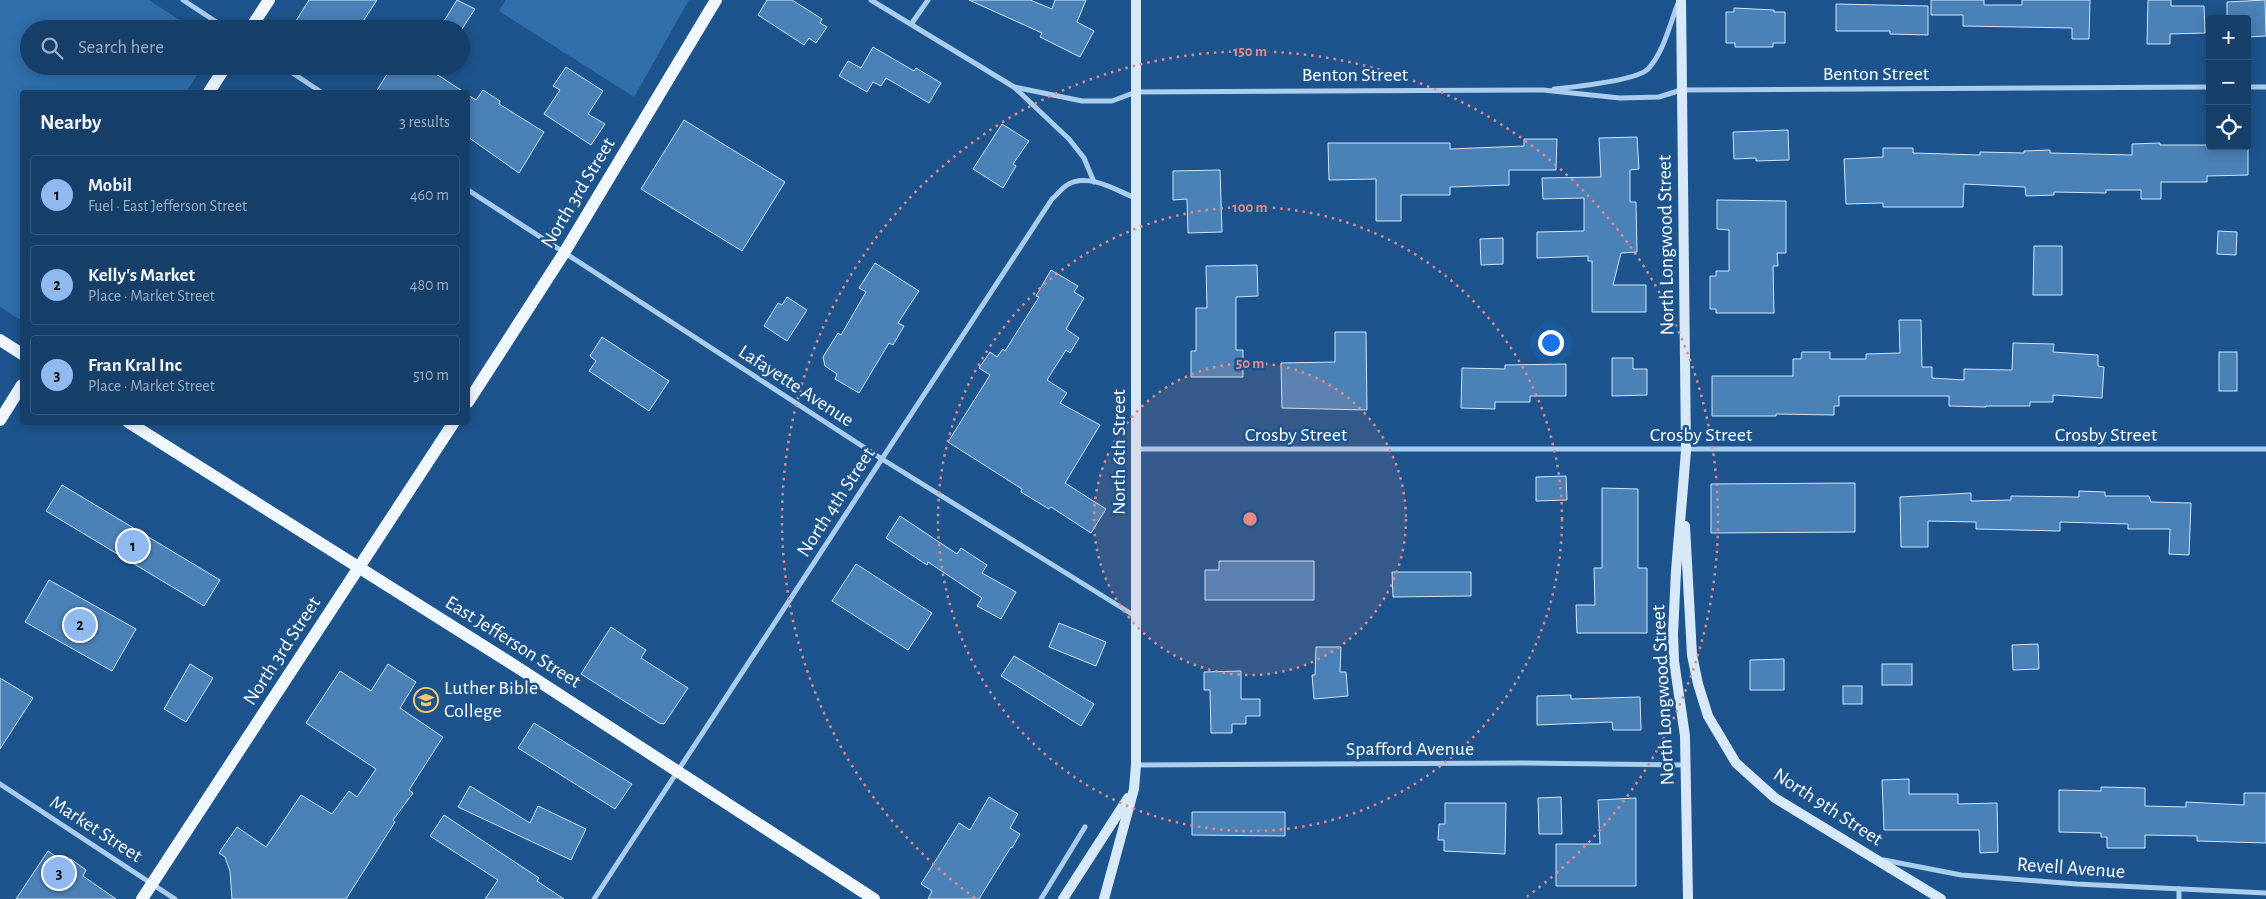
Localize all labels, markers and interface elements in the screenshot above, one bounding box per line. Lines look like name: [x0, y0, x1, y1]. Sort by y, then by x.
map controls: [2206, 15, 2251, 150]
button: +: [2206, 15, 2251, 60]
search box: [20, 20, 470, 75]
icon: search: [38, 34, 66, 62]
text: Search here: [78, 38, 164, 57]
text: 150 m: [1233, 44, 1267, 59]
button: −: [2206, 60, 2251, 105]
street label: Benton Street: [1823, 64, 1930, 84]
street label: Benton Street: [1302, 65, 1409, 85]
button: locate: [2206, 105, 2251, 150]
text: Nearby: [40, 112, 101, 133]
text: 3 results: [399, 114, 450, 130]
street label: North 3rd Street: [537, 134, 619, 252]
street label: North Longwood Street: [1654, 154, 1678, 336]
text: Mobil: [88, 176, 132, 195]
text: 1: [54, 187, 60, 203]
text: 460 m: [410, 187, 449, 203]
text: Fuel · East Jefferson Street: [88, 198, 247, 214]
text: 100 m: [1232, 200, 1268, 215]
text: Kelly's Market: [88, 266, 195, 285]
text: 2: [53, 277, 61, 293]
text: 480 m: [410, 277, 449, 293]
text: Place · Market Street: [88, 288, 215, 304]
your location: [1538, 330, 1564, 356]
street label: Lafayette Avenue: [735, 341, 857, 431]
text: Fran Kral Inc: [88, 356, 182, 375]
text: 50 m: [1236, 356, 1264, 371]
text: 3: [54, 367, 60, 383]
text: 510 m: [413, 367, 449, 383]
text: Place · Market Street: [88, 378, 215, 394]
street label: North 6th Street: [1109, 388, 1129, 515]
street label: Crosby Street: [1245, 425, 1348, 445]
street label: Crosby Street: [1650, 425, 1753, 445]
street label: Crosby Street: [2055, 425, 2158, 445]
street label: North 4th Street: [793, 443, 879, 560]
centre of rings: [1241, 510, 1259, 528]
pin: 1: [117, 527, 149, 565]
street label: East Jefferson Street: [442, 592, 585, 692]
street label: North 3rd Street: [240, 593, 325, 709]
street label: North Longwood Street: [1648, 604, 1678, 786]
pin: 2: [64, 606, 96, 644]
place label: Luther Bible College: [444, 678, 538, 721]
school or university icon: Luther Bible College: [413, 687, 439, 713]
street label: Spafford Avenue: [1346, 739, 1474, 759]
street label: North 9th Street: [1770, 764, 1887, 850]
street label: Market Street: [46, 792, 146, 867]
pin: 3: [43, 854, 75, 892]
street label: Revell Avenue: [2016, 854, 2126, 882]

